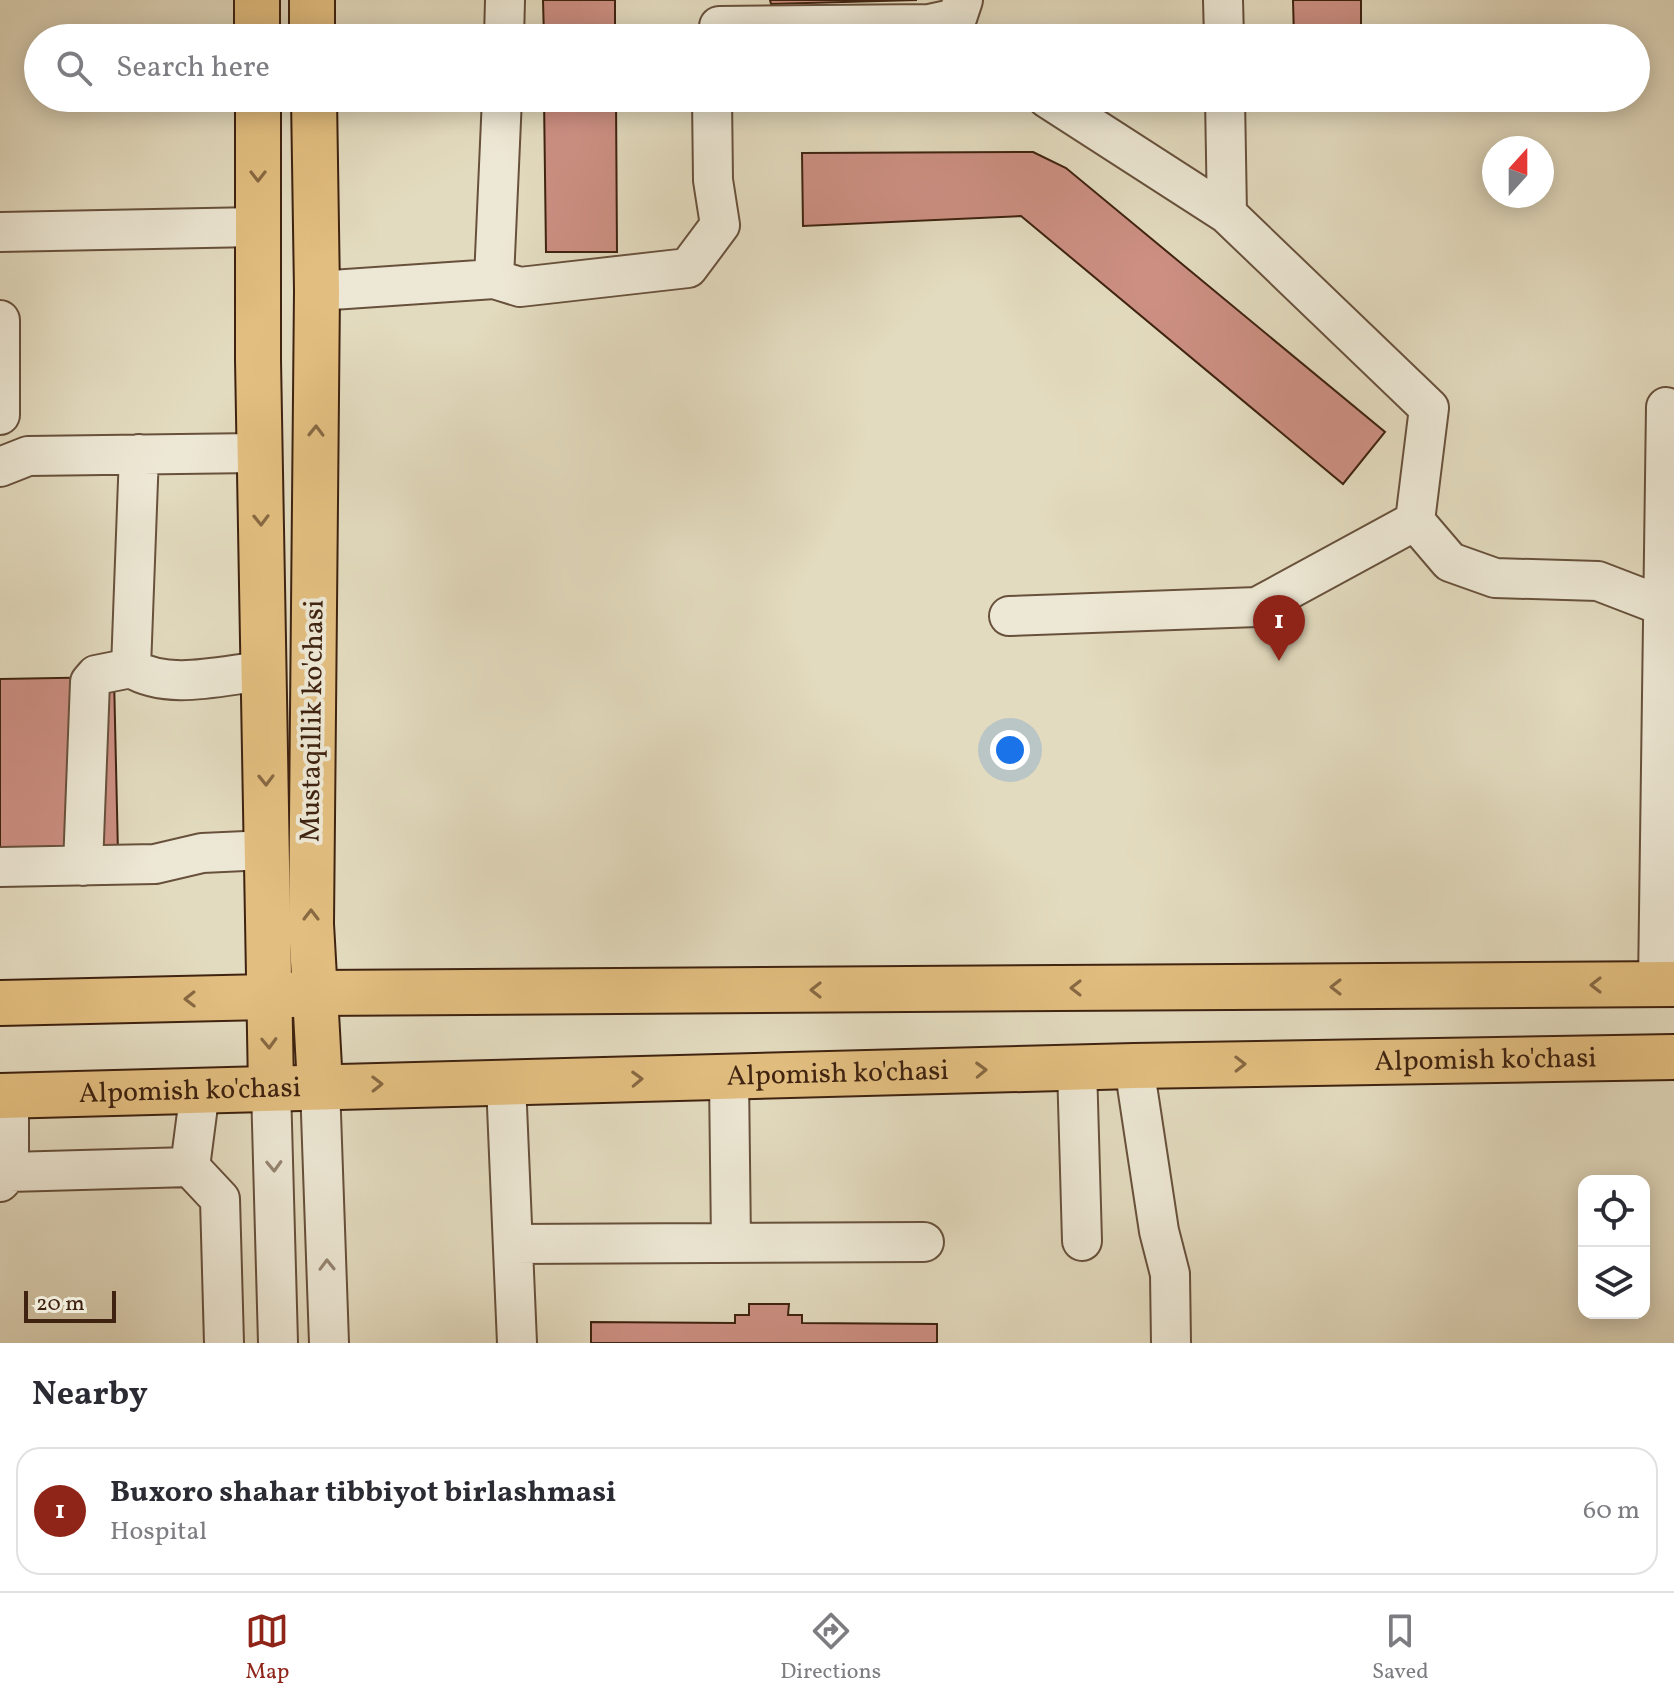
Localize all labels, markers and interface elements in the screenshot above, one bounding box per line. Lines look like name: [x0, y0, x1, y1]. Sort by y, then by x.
search box: [24, 24, 1650, 112]
icon: search: [52, 46, 96, 90]
text: Search here: [116, 47, 270, 89]
north arrow: [1482, 136, 1554, 208]
one-way arrow: [249, 170, 267, 183]
one-way arrow: [307, 424, 325, 437]
one-way arrow: [253, 514, 270, 527]
pin: 1: [1253, 595, 1305, 661]
street label: Mustaqillik ko'chasi: [291, 599, 335, 843]
your location: [990, 730, 1030, 770]
one-way arrow: [258, 774, 275, 787]
one-way arrow: [302, 908, 320, 921]
one-way arrow: [1589, 976, 1602, 994]
one-way arrow: [1329, 978, 1342, 995]
one-way arrow: [1069, 979, 1082, 997]
one-way arrow: [809, 981, 822, 999]
one-way arrow: [183, 990, 196, 1008]
one-way arrow: [261, 1037, 278, 1050]
street label: Alpomish ko'chasi: [1374, 1039, 1597, 1081]
street label: Alpomish ko'chasi: [726, 1051, 949, 1096]
one-way arrow: [1234, 1055, 1247, 1072]
one-way arrow: [975, 1061, 988, 1078]
street label: Alpomish ko'chasi: [78, 1069, 302, 1113]
one-way arrow: [631, 1071, 644, 1088]
one-way arrow: [371, 1076, 384, 1093]
one-way arrow: [265, 1160, 283, 1173]
map controls: [1578, 1175, 1650, 1319]
button: locate: [1578, 1175, 1650, 1247]
button: layers: [1578, 1247, 1650, 1319]
one-way arrow: [318, 1258, 336, 1271]
scale bar: [24, 1287, 116, 1323]
text: 20 m: [36, 1289, 85, 1320]
text: Nearby: [32, 1372, 148, 1419]
text: Buxoro shahar tibbiyot birlashmasi: [110, 1472, 616, 1514]
text: 1: [55, 1493, 65, 1529]
text: 60 m: [1583, 1493, 1640, 1529]
text: Hospital: [110, 1514, 207, 1550]
tab: Map: [245, 1609, 289, 1688]
tab: Directions: [780, 1609, 881, 1688]
tab: Saved: [1372, 1609, 1429, 1688]

